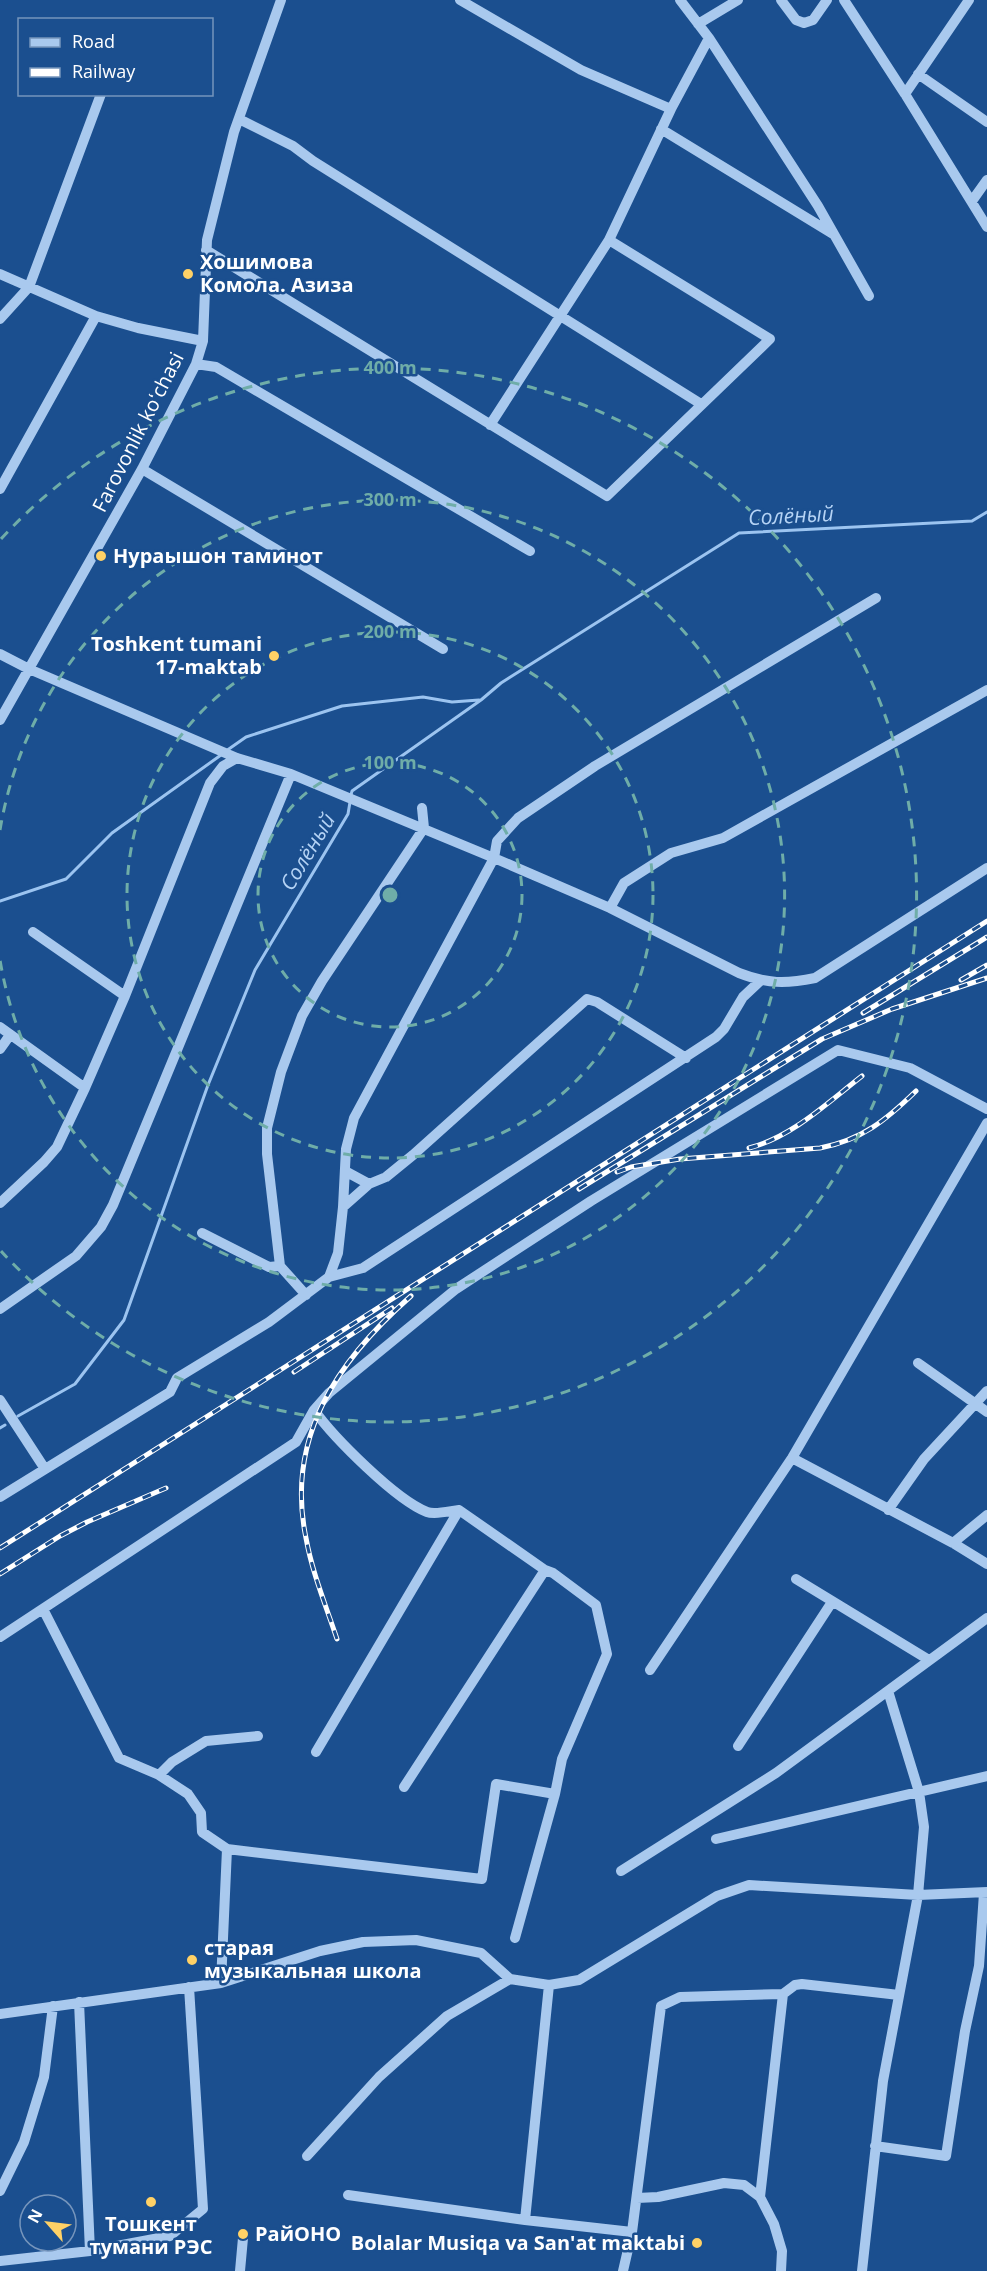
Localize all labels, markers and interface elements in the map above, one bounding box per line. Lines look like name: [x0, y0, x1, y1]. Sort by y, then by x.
legend: [18, 18, 213, 96]
text: Road: [72, 29, 115, 53]
text: Railway: [72, 59, 136, 83]
place label: Хошимова Комола. Азиза: [200, 248, 353, 298]
marker: Хошимова Комола. Азиза: [181, 267, 195, 281]
street label: Farovonlik koʻchasi: [86, 347, 190, 516]
text: 400 m: [363, 355, 417, 379]
text: 300 m: [363, 487, 417, 511]
water label: Солёный: [747, 499, 834, 531]
place label: Нураышон таминот: [113, 542, 323, 569]
marker: Нураышон таминот: [94, 549, 108, 563]
text: 200 m: [363, 619, 417, 643]
place label: Toshkent tumani 17-maktab: [91, 630, 262, 680]
marker: Toshkent tumani 17-maktab: [267, 649, 281, 663]
text: 100 m: [363, 750, 417, 774]
water label: Солёный: [273, 808, 341, 895]
centre of rings: [380, 885, 400, 905]
place label: старая музыкальная школа: [204, 1934, 422, 1984]
marker: старая музыкальная школа: [185, 1953, 199, 1967]
north arrow: [18, 2193, 78, 2253]
marker: Тошкент тумани РЭС: [144, 2195, 158, 2209]
text: N: [22, 2205, 48, 2227]
place label: Тошкент тумани РЭС: [90, 2210, 213, 2260]
place label: РайОНО: [255, 2220, 341, 2247]
marker: РайОНО: [236, 2227, 250, 2241]
place label: Bolalar Musiqa va San'at maktabi: [351, 2229, 685, 2256]
marker: Bolalar Musiqa va San'at maktabi: [690, 2236, 704, 2250]

